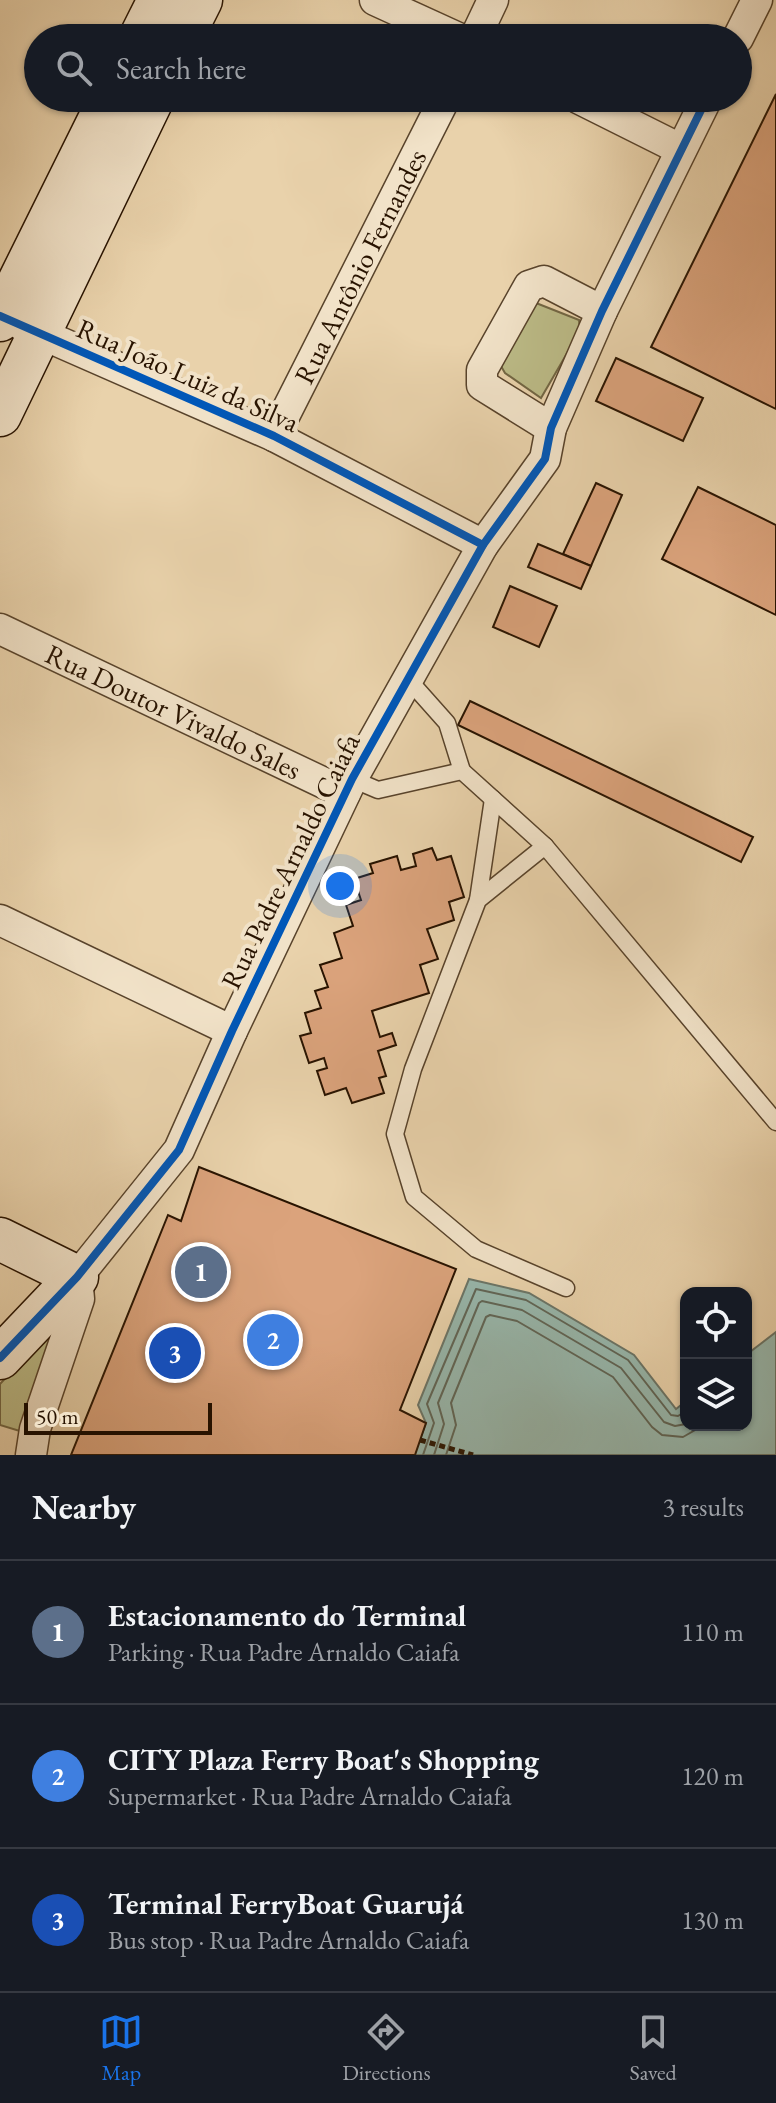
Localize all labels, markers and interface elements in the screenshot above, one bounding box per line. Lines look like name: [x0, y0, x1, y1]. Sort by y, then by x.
search box: [24, 24, 752, 112]
icon: search: [52, 46, 96, 90]
text: Search here: [116, 49, 246, 88]
street label: Rua Antônio Fernandes: [285, 143, 434, 390]
street label: Rua João Luiz da Silva: [71, 310, 306, 441]
street label: Rua Doutor Vivaldo Sales: [40, 635, 307, 787]
street label: Rua Padre Arnaldo Caiafa: [212, 726, 368, 995]
your location: [320, 866, 360, 906]
pin: 1: [175, 1242, 227, 1302]
map controls: [680, 1287, 752, 1431]
button: locate: [680, 1287, 752, 1359]
pin: 2: [247, 1310, 299, 1370]
pin: 3: [149, 1323, 201, 1383]
button: layers: [680, 1359, 752, 1431]
scale bar: [24, 1399, 212, 1435]
text: 50 m: [36, 1402, 79, 1431]
text: Nearby: [32, 1485, 136, 1529]
text: 3 results: [663, 1490, 744, 1524]
text: Estacionamento do Terminal: [108, 1596, 466, 1635]
text: 1: [51, 1615, 65, 1649]
text: 110 m: [681, 1615, 744, 1649]
text: Parking · Rua Padre Arnaldo Caiafa: [108, 1635, 460, 1669]
text: CITY Plaza Ferry Boat's Shopping: [108, 1740, 539, 1779]
text: 2: [51, 1759, 65, 1793]
text: 120 m: [681, 1759, 744, 1793]
text: Supermarket · Rua Padre Arnaldo Caiafa: [108, 1779, 512, 1813]
text: Terminal FerryBoat Guarujá: [108, 1884, 464, 1923]
text: 3: [51, 1903, 65, 1937]
text: 130 m: [681, 1903, 744, 1937]
text: Bus stop · Rua Padre Arnaldo Caiafa: [108, 1923, 469, 1957]
tab: Map: [99, 2010, 143, 2087]
tab: Directions: [342, 2010, 431, 2087]
tab: Saved: [629, 2010, 677, 2087]

